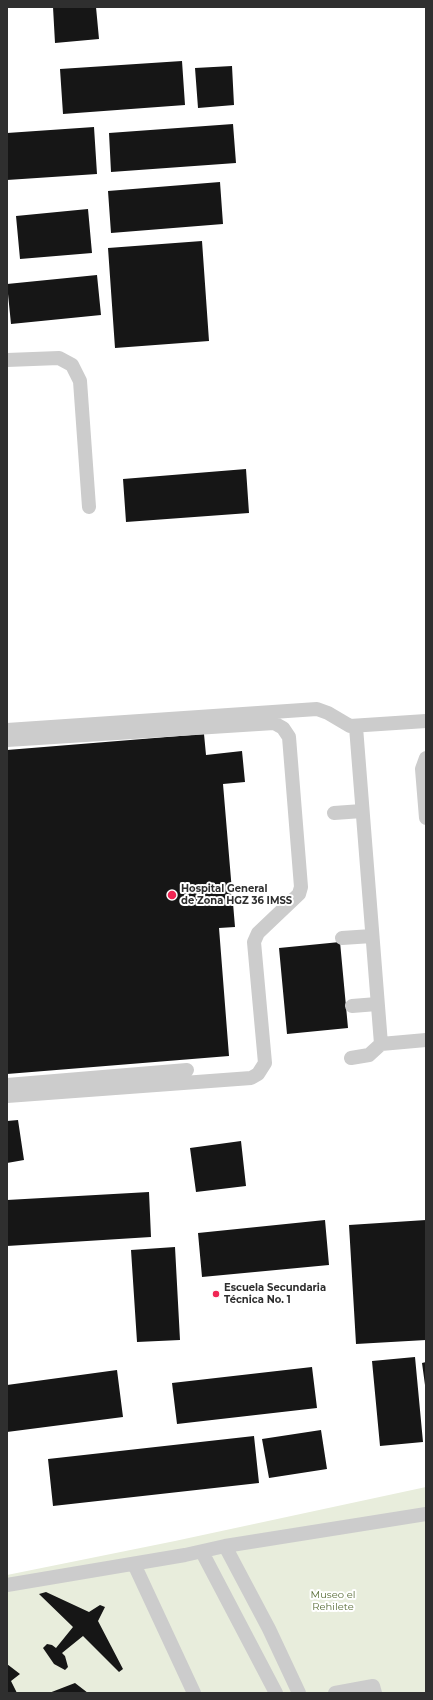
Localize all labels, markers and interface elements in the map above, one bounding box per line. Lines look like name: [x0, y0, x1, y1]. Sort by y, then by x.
place label: Hospital General de Zona HGZ 36 IMSS: [181, 883, 292, 906]
marker: Hospital General de Zona HGZ 36 IMSS: [166, 889, 178, 901]
place label: Escuela Secundaria Técnica No. 1: [224, 1282, 326, 1306]
marker: Escuela Secundaria Técnica No. 1: [211, 1289, 221, 1299]
park label: Museo el Rehilete: [311, 1589, 355, 1612]

